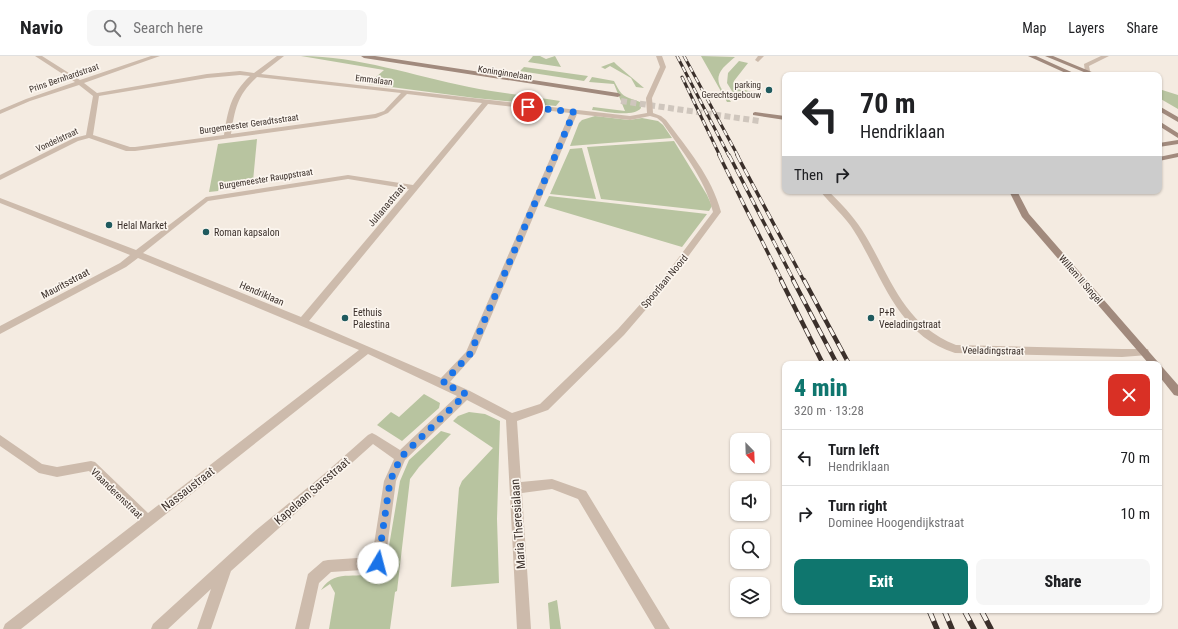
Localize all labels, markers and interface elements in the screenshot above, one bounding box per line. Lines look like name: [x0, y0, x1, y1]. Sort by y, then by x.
search box: [87, 10, 367, 46]
text: Navio: [20, 16, 63, 39]
icon: search: [101, 17, 123, 39]
text: Search here: [133, 19, 203, 37]
text: Map: [1022, 20, 1046, 36]
text: Layers: [1068, 20, 1105, 36]
text: Share: [1127, 20, 1158, 36]
street label: Prins Bernhardstraat: [28, 61, 100, 95]
street label: Koninginnelaan: [477, 64, 533, 82]
street label: Emmalaan: [355, 73, 393, 87]
place label: parking Gerechtsgebouw: [702, 80, 761, 100]
marker: parking Gerechtsgebouw: [764, 85, 774, 95]
text: 70 m: [860, 87, 916, 120]
icon: left: [794, 88, 846, 140]
pin: [511, 90, 545, 124]
icon: arrive: [517, 96, 539, 118]
street label: Burgemeester Geradtsstraat: [199, 112, 299, 136]
text: Hendriklaan: [860, 121, 945, 142]
street label: Vondelstraat: [34, 126, 80, 154]
icon: right: [831, 164, 853, 186]
text: Then: [794, 166, 823, 184]
street label: Burgemeester Rauppstraat: [219, 167, 314, 191]
street label: Julianastraat: [366, 182, 407, 229]
marker: Helal Market: [104, 220, 114, 230]
place label: Helal Market: [117, 220, 167, 231]
marker: Roman kapsalon: [201, 227, 211, 237]
place label: Roman kapsalon: [214, 227, 280, 238]
street label: Spoorlaan Noord: [639, 252, 690, 310]
street label: Willem II Singel: [1057, 253, 1105, 306]
street label: Mauritsstraat: [39, 266, 91, 301]
street label: Hendriklaan: [238, 279, 286, 308]
place label: Eethuis Palestina: [353, 307, 390, 330]
place label: P+R Veeladingstraat: [879, 307, 941, 330]
marker: Eethuis Palestina: [340, 313, 350, 323]
marker: P+R Veeladingstraat: [866, 313, 876, 323]
street label: Veeladingstraat: [962, 344, 1024, 357]
text: 4 min: [794, 374, 848, 402]
button: close: [1108, 374, 1150, 416]
text: 320 m · 13:28: [794, 403, 864, 418]
north arrow: [730, 433, 770, 473]
map controls: [730, 433, 770, 617]
text: Turn left: [828, 441, 879, 459]
icon: left: [794, 447, 816, 469]
text: 70 m: [1120, 449, 1150, 467]
street label: Kapelaan Sarsstraat: [271, 454, 353, 528]
text: Hendriklaan: [828, 459, 889, 474]
street label: Nassaustraat: [159, 464, 218, 514]
street label: Vlaanderenstraat: [89, 466, 145, 521]
street label: Maria Theresialaan: [508, 478, 528, 570]
button: sound: [730, 481, 770, 521]
text: Turn right: [828, 497, 887, 515]
icon: right: [794, 503, 816, 525]
text: 10 m: [1120, 505, 1150, 523]
text: Dominee Hoogendijkstraat: [828, 515, 964, 530]
button: search: [730, 529, 770, 569]
position arrow: [357, 542, 399, 584]
button: Exit: [794, 559, 968, 605]
button: Share: [976, 559, 1150, 605]
button: layers: [730, 577, 770, 617]

